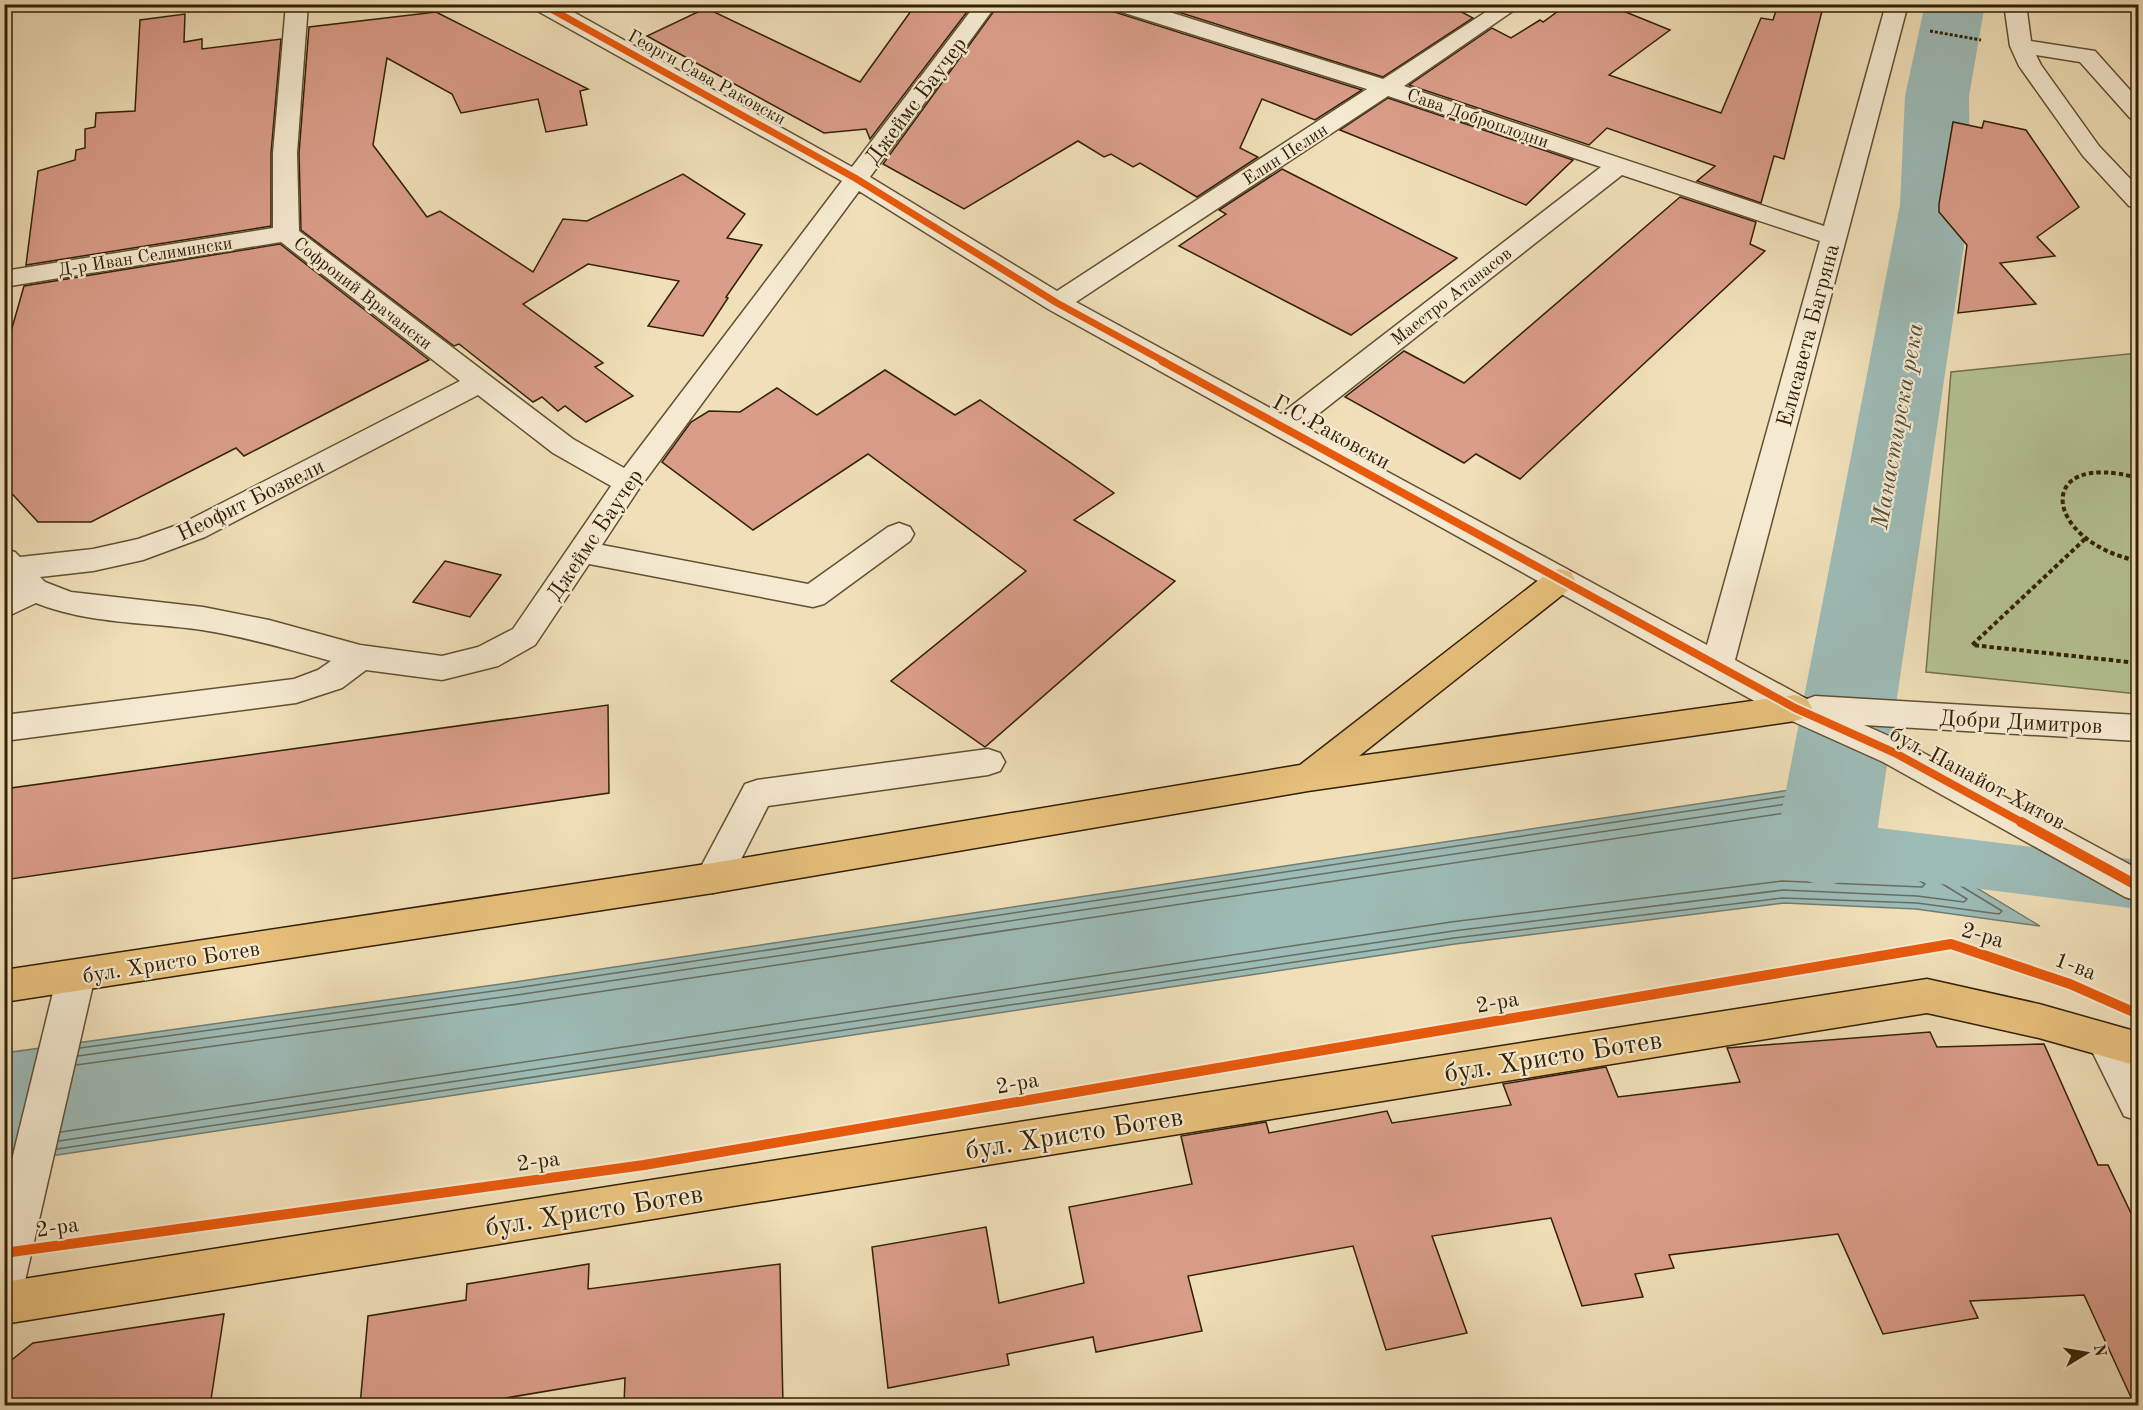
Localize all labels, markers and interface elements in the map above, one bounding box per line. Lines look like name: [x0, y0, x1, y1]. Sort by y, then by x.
street label: Георги Сава Раковски: [625, 27, 788, 129]
street label: Джеймс Баучер: [862, 33, 971, 169]
street label: Сава Доброплодни: [1404, 86, 1551, 152]
street label: Елин Пелин: [1240, 121, 1331, 189]
street label: Д-р Иван Селимински: [57, 234, 234, 280]
street label: Софроний Врачански: [289, 234, 435, 354]
street label: Елисавета Багряна: [1774, 242, 1844, 429]
street label: Маестро Атанасов: [1388, 244, 1515, 349]
water label: Манастирска река: [1869, 321, 1929, 532]
street label: Г.С.Раковски: [1269, 391, 1394, 474]
street label: Неофит Бозвели: [174, 456, 328, 546]
street label: Джеймс Баучер: [544, 466, 648, 605]
street label: Добри Димитров: [1939, 708, 2103, 738]
street label: бул. Панайот Хитов: [1886, 723, 2068, 834]
street label: 2-ра: [1959, 919, 2006, 952]
street label: бул. Христо Ботев: [81, 938, 261, 988]
street label: 1-ва: [2052, 949, 2099, 985]
street label: 2-ра: [1474, 988, 1521, 1018]
street label: бул. Христо Ботев: [1443, 1027, 1664, 1088]
street label: 2-ра: [994, 1069, 1041, 1099]
street label: бул. Христо Ботев: [964, 1104, 1185, 1165]
street label: 2-ра: [515, 1148, 561, 1176]
street label: бул. Христо Ботев: [484, 1181, 705, 1242]
street label: 2-ра: [34, 1214, 80, 1242]
north arrow: [2056, 1323, 2116, 1383]
text: N: [2090, 1343, 2108, 1359]

